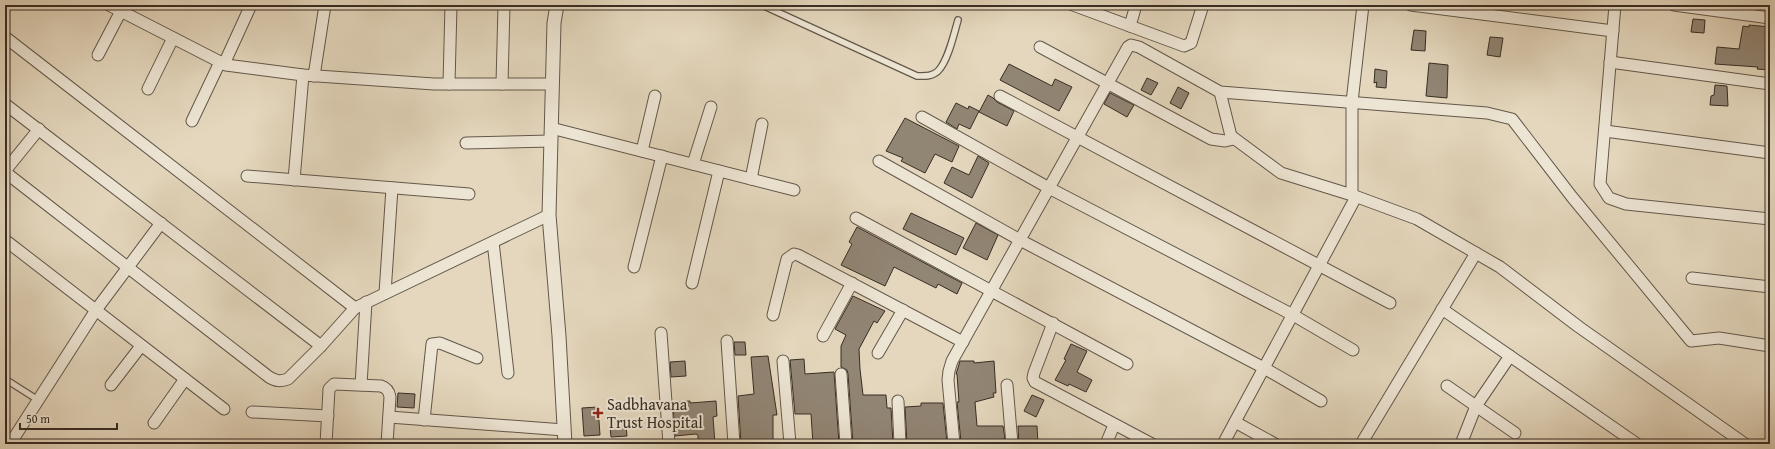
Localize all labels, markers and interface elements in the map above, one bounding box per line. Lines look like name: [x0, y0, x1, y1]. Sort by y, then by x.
place label: Sadbhavana Trust Hospital: [607, 392, 703, 434]
scale bar: [20, 405, 117, 431]
marker: Sadbhavana Trust Hospital: [592, 407, 604, 419]
text: 50 m: [26, 410, 50, 427]

